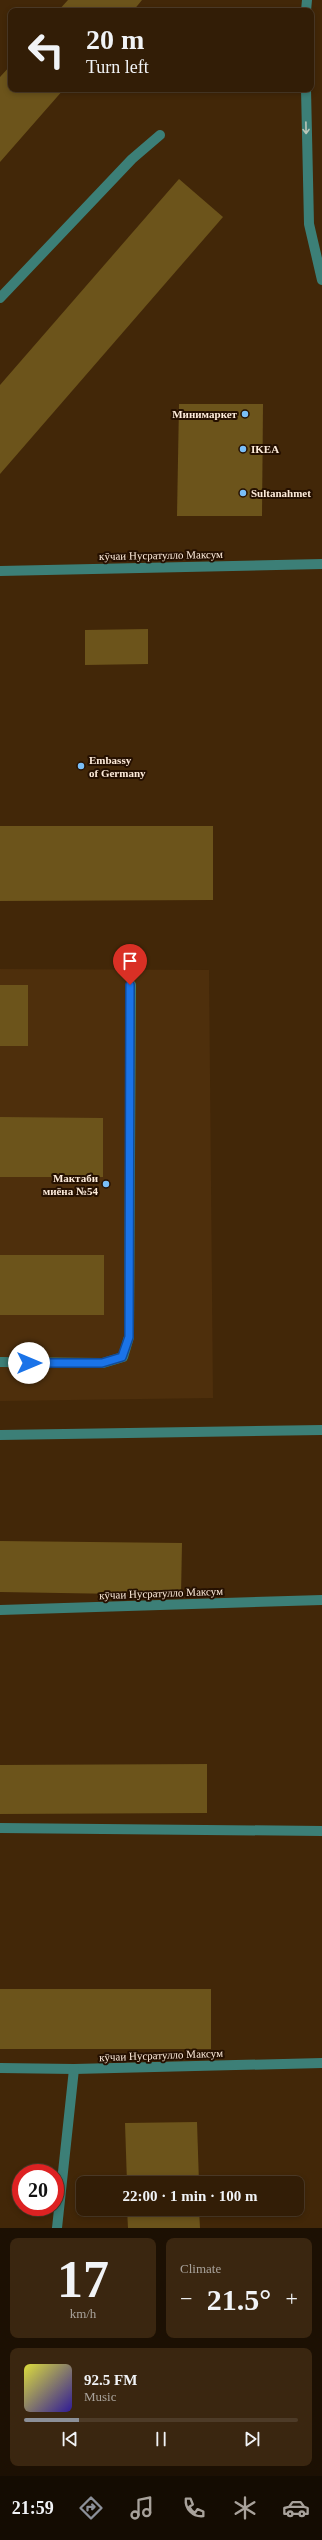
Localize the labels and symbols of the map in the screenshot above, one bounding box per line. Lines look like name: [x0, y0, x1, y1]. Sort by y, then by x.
one-way arrow: [302, 121, 310, 134]
place label: Минимаркет: [172, 408, 238, 420]
marker: Минимаркет: [240, 409, 250, 419]
place label: IKEA: [251, 443, 279, 455]
marker: IKEA: [238, 444, 248, 454]
place label: Sultanahmet: [251, 487, 311, 499]
marker: Sultanahmet: [238, 488, 248, 498]
street label: кӯчаи Нусратулло Максум: [99, 548, 223, 562]
place label: Embassy of Germany: [89, 754, 146, 779]
marker: Embassy of Germany: [76, 761, 86, 771]
pin: [113, 944, 147, 985]
place label: Мактаби миёна №54: [43, 1172, 99, 1197]
marker: Мактаби миёна №54: [101, 1179, 111, 1189]
position arrow: [8, 1342, 50, 1384]
street label: кӯчаи Нусратулло Максум: [99, 1585, 223, 1601]
street label: кӯчаи Нусратулло Максум: [99, 2047, 223, 2063]
speed limit sign: 20: [12, 2164, 64, 2216]

